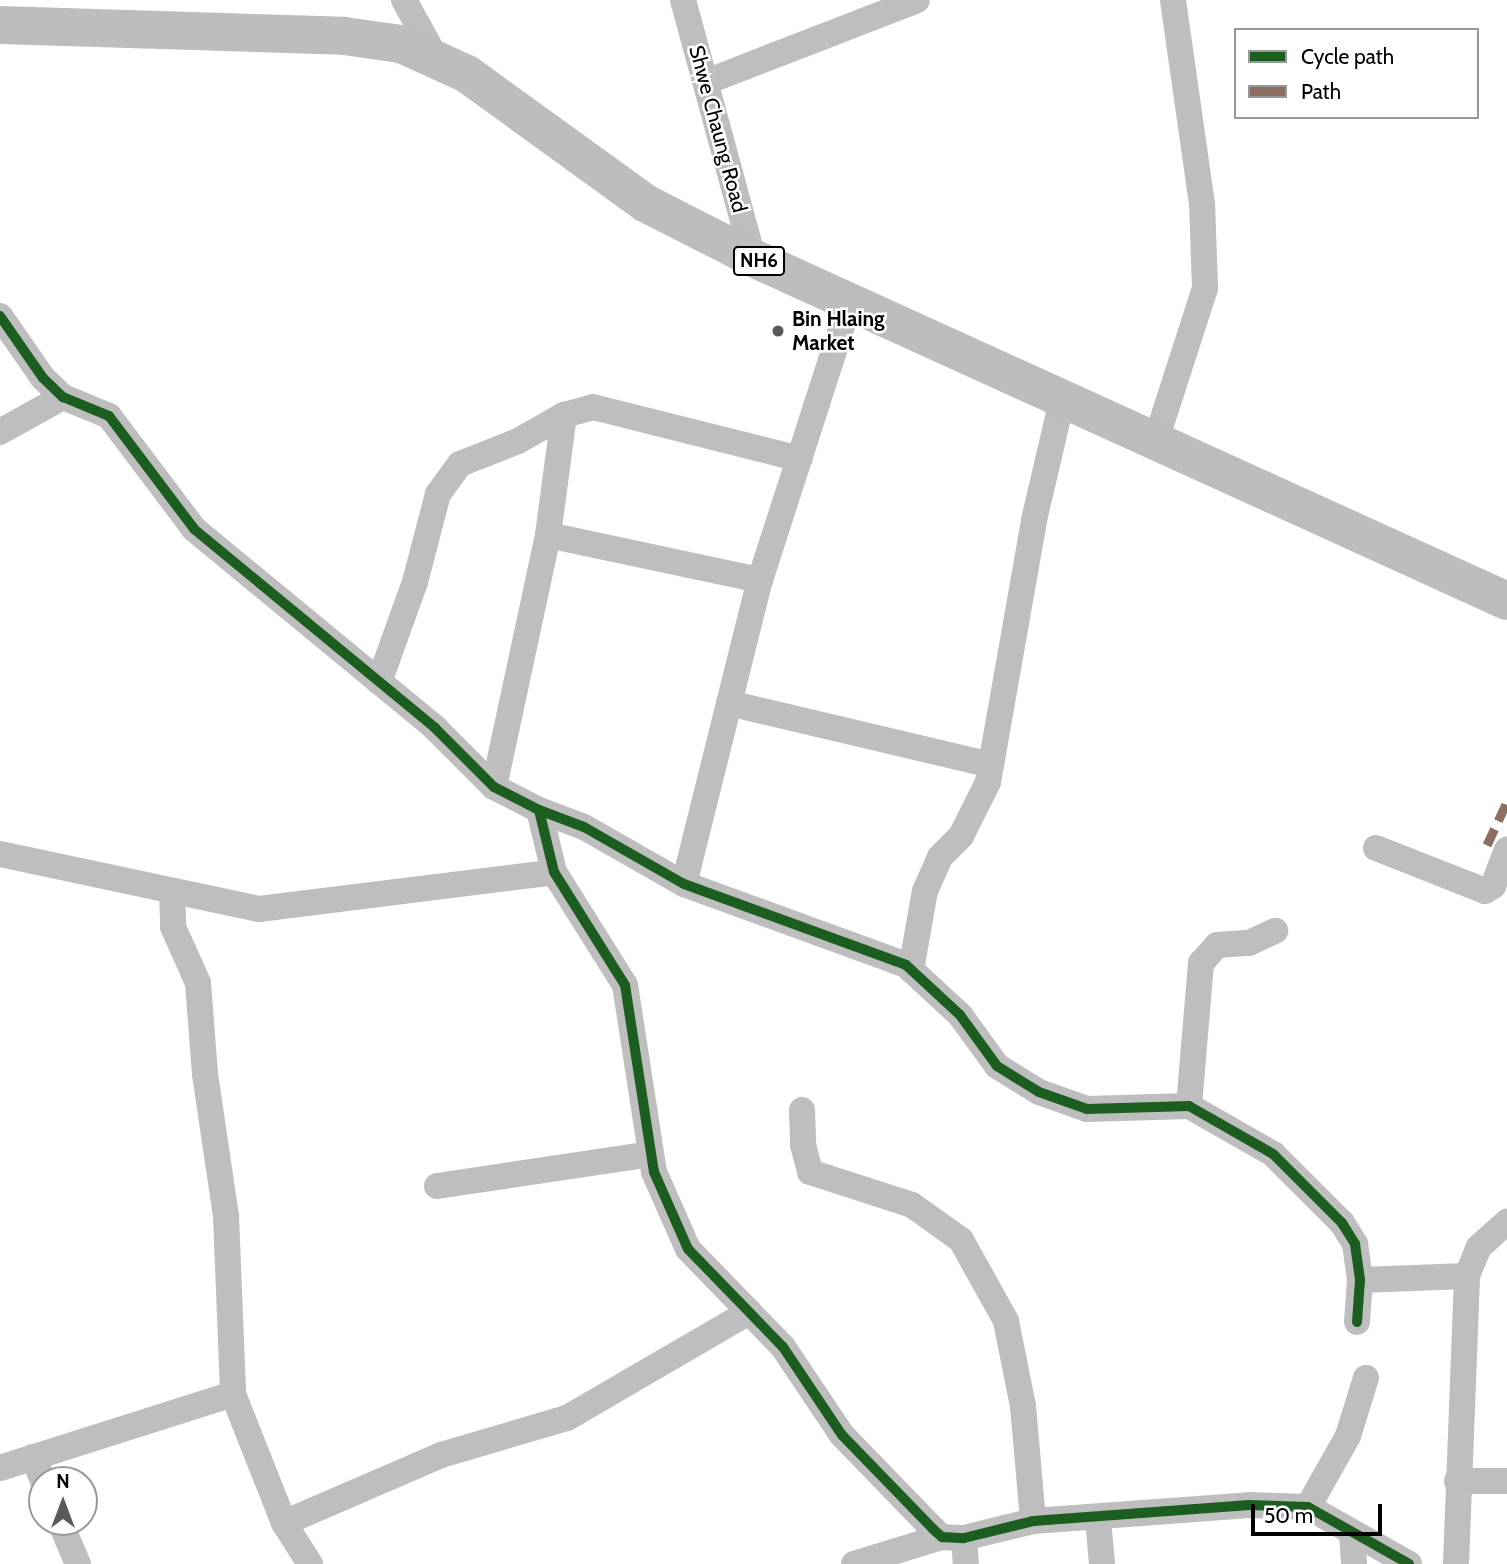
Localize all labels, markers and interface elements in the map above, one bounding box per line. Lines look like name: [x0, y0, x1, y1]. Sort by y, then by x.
legend: [1234, 28, 1479, 119]
street label: Shwe Chaung Road: [684, 43, 752, 215]
text: Cycle path: [1301, 44, 1394, 69]
text: Path: [1301, 79, 1341, 104]
road number: NH6: [733, 246, 785, 276]
place label: Bin Hlaing Market: [792, 306, 885, 356]
marker: Bin Hlaing Market: [770, 323, 786, 339]
north arrow: [28, 1466, 98, 1536]
text: N: [56, 1470, 70, 1493]
scale bar: [1255, 1490, 1386, 1534]
text: 50 m: [1264, 1503, 1313, 1528]

